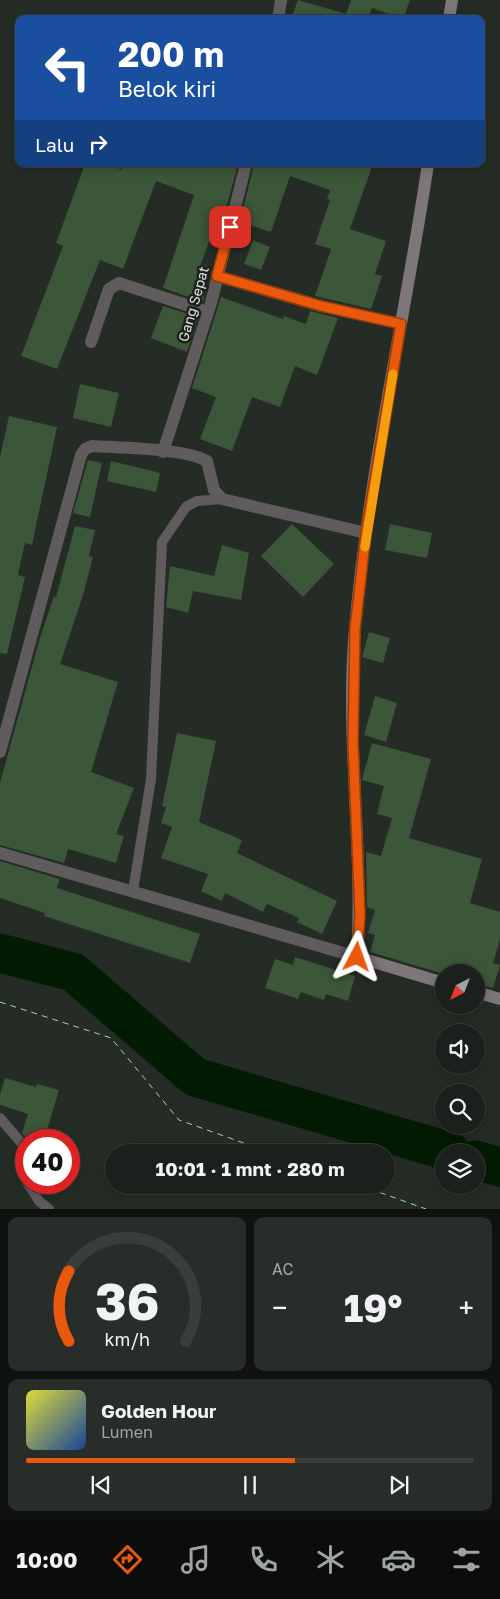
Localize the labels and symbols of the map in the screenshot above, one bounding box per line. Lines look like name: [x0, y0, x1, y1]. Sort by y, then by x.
pin: [209, 206, 251, 248]
street label: Gang Sepat: [174, 264, 212, 344]
position arrow: [330, 930, 382, 982]
north arrow: [435, 964, 485, 1014]
speed limit sign: 40: [15, 1129, 80, 1194]

